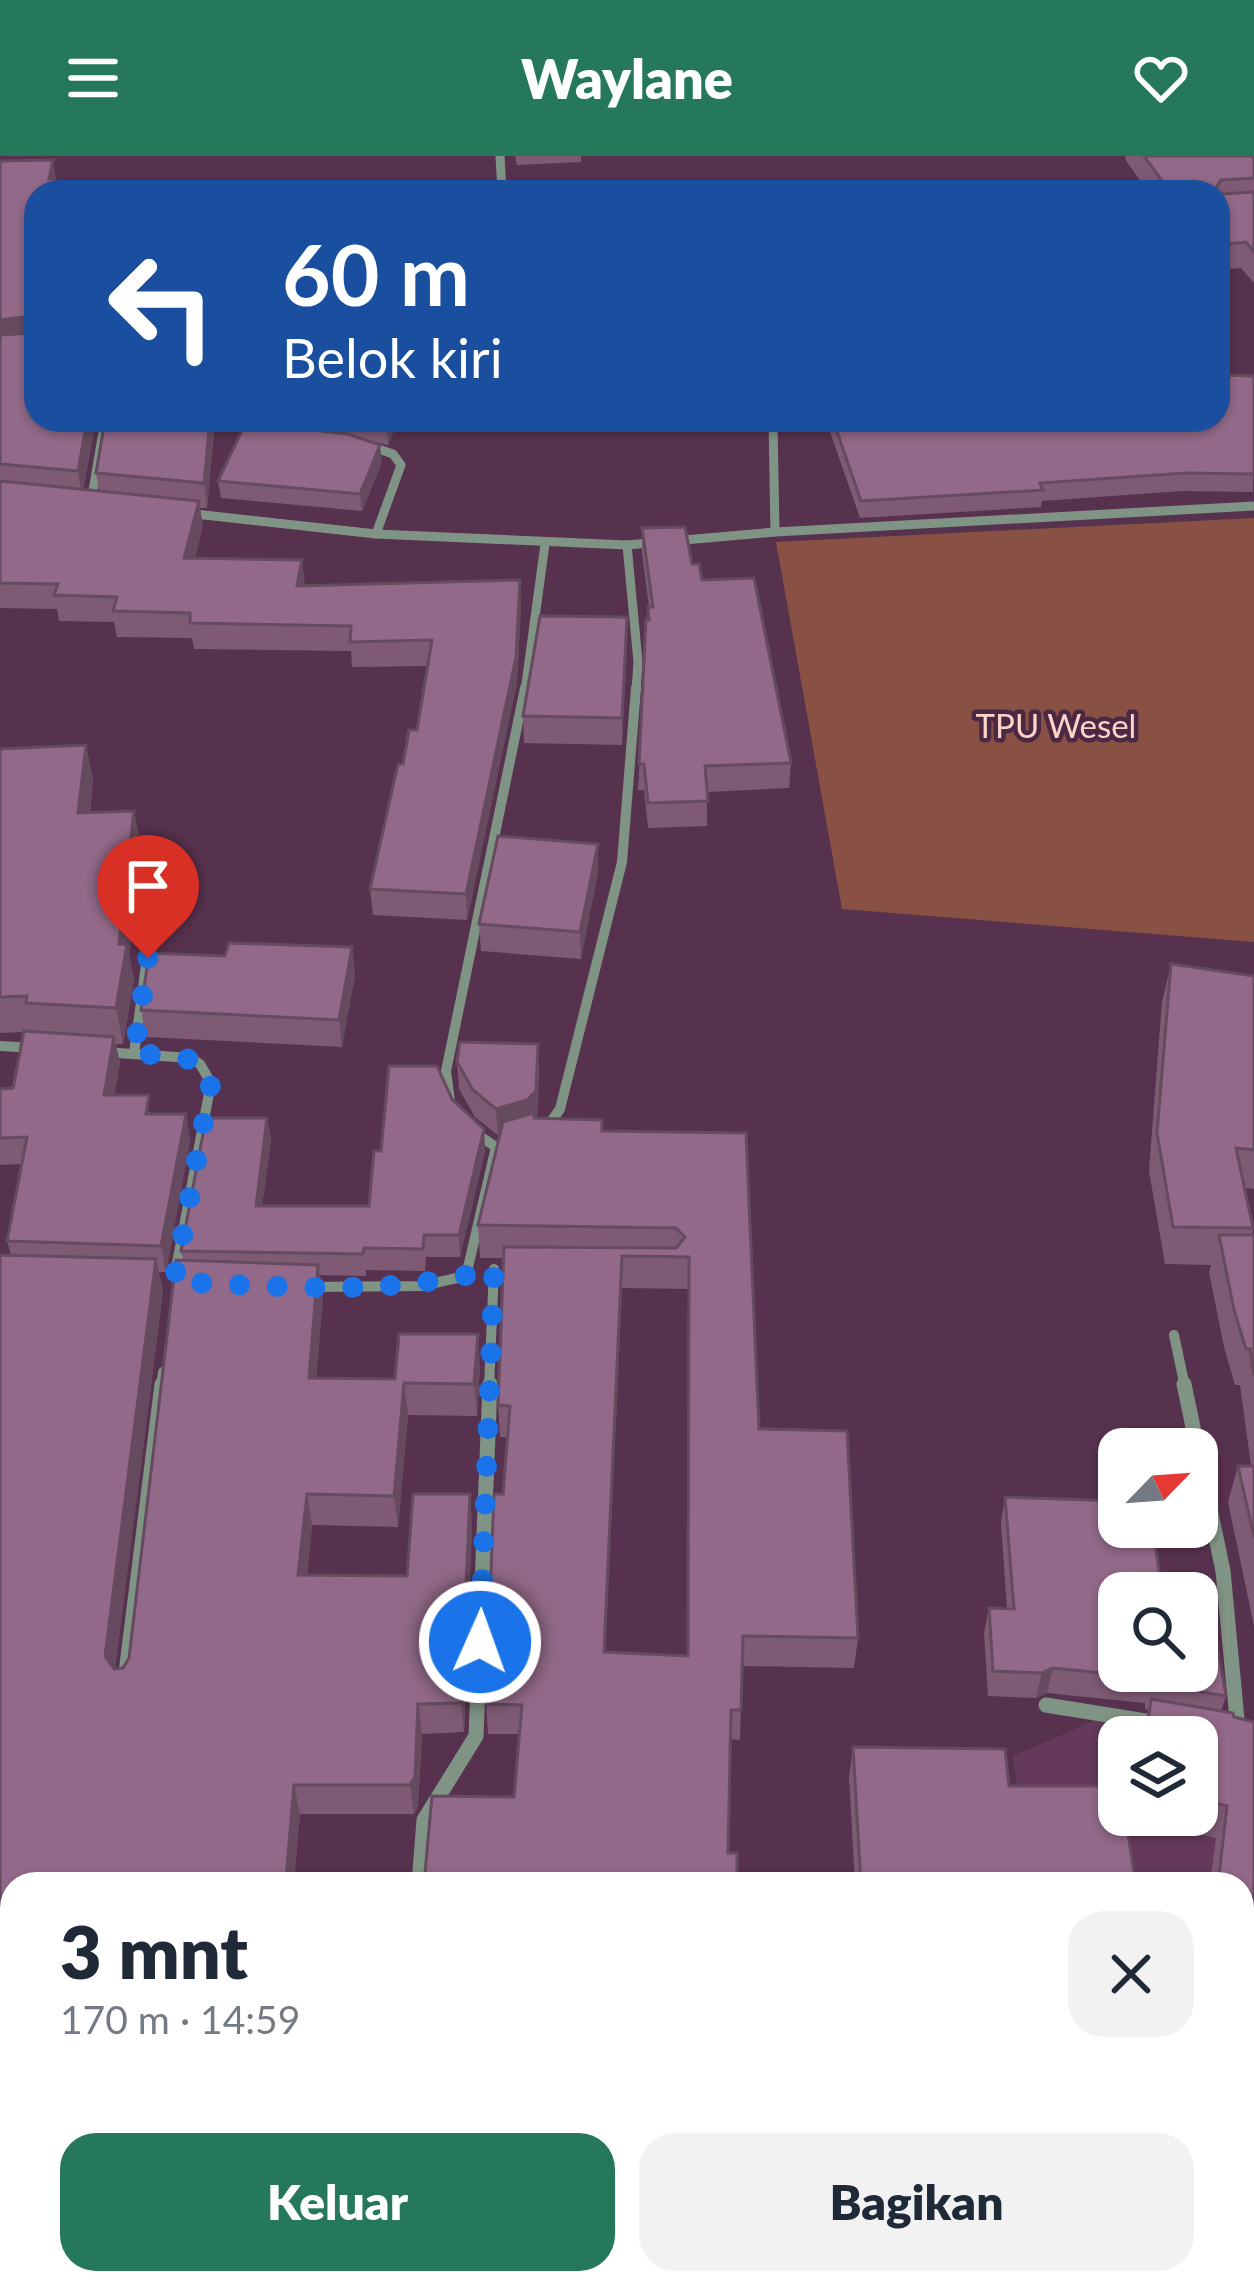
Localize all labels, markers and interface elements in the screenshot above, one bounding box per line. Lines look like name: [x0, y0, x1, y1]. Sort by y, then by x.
icon: menu: [60, 45, 126, 111]
icon: heart: [1128, 45, 1194, 111]
text: Waylane: [521, 46, 733, 111]
text: 60 m: [282, 223, 470, 324]
icon: left: [84, 228, 240, 384]
text: Belok kiri: [282, 325, 503, 390]
park label: TPU Wesel: [976, 705, 1136, 745]
pin: [97, 835, 199, 958]
icon: arrive: [115, 853, 181, 919]
north arrow: [1098, 1428, 1218, 1548]
map controls: [1098, 1428, 1218, 1836]
button: search: [1098, 1572, 1218, 1692]
position arrow: [417, 1579, 543, 1705]
button: layers: [1098, 1716, 1218, 1836]
text: 3 mnt: [60, 1908, 248, 1994]
button: close: [1068, 1911, 1194, 2037]
text: 170 m · 14:59: [60, 1996, 300, 2042]
button: Keluar: [60, 2133, 615, 2271]
button: Bagikan: [639, 2133, 1194, 2271]

